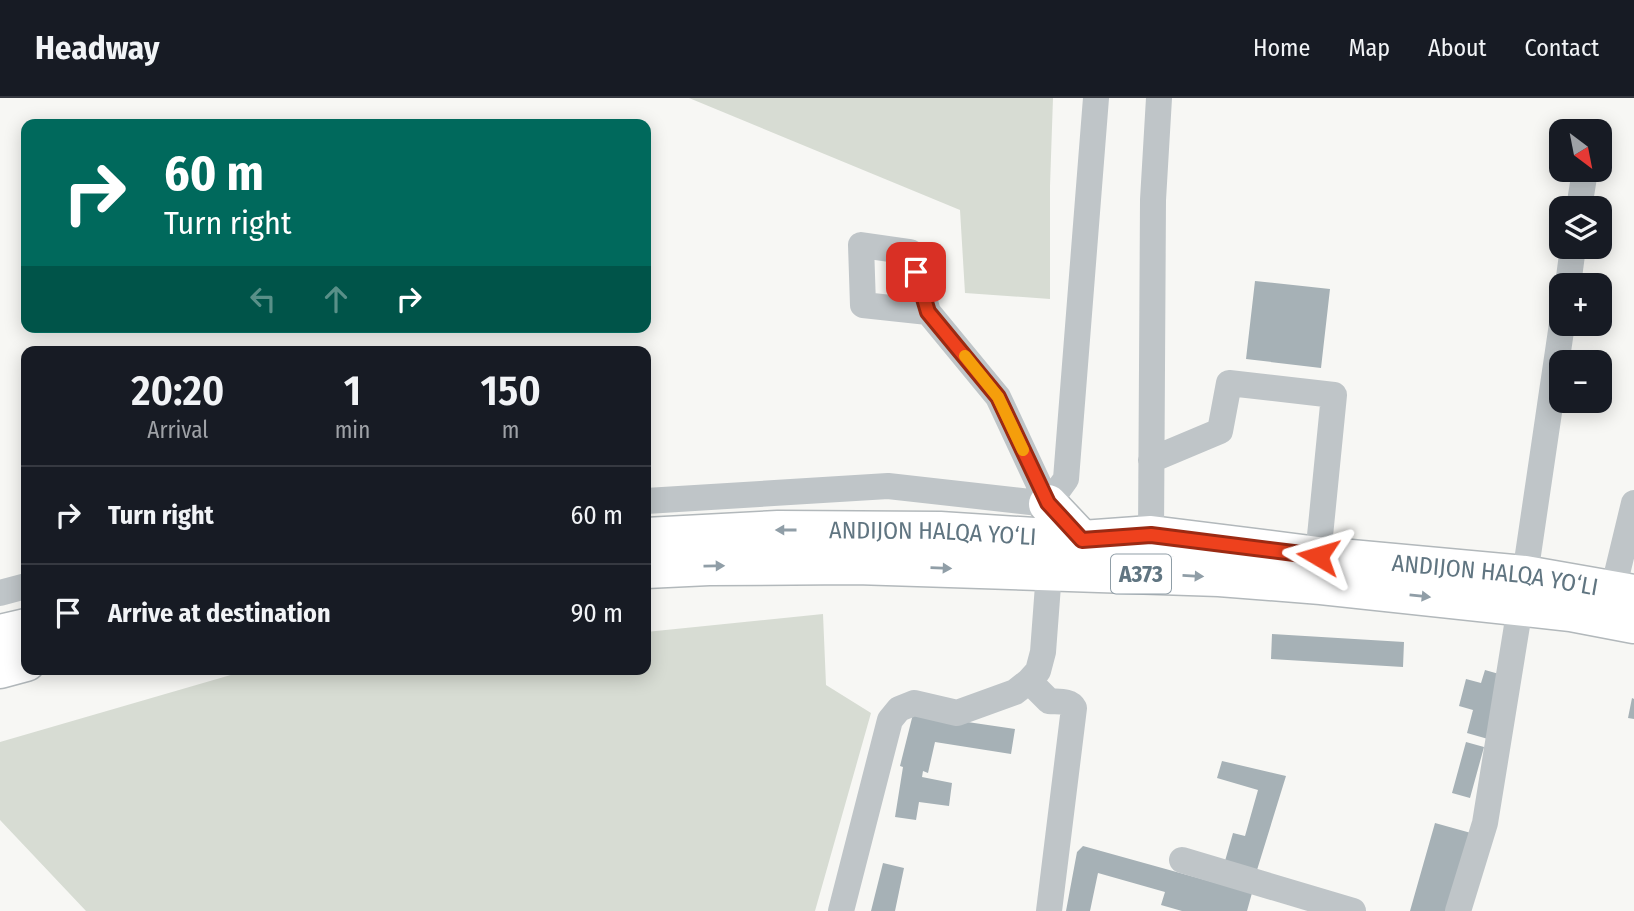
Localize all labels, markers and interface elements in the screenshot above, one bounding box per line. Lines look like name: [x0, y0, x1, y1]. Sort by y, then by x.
text: Headway: [35, 28, 159, 68]
text: Home: [1253, 34, 1310, 62]
text: Map: [1348, 34, 1390, 62]
text: About: [1428, 34, 1486, 62]
text: Contact: [1524, 34, 1599, 62]
north arrow: [1549, 119, 1612, 182]
map controls: [1549, 119, 1612, 413]
text: 60 m: [164, 144, 264, 203]
icon: right: [49, 147, 140, 238]
button: layers: [1549, 196, 1612, 259]
text: Turn right: [164, 204, 291, 242]
pin: [886, 242, 946, 302]
icon: arrive: [897, 253, 935, 291]
button: +: [1549, 273, 1612, 336]
icon: left: [244, 280, 282, 318]
icon: ahead: [317, 280, 355, 318]
icon: right: [390, 280, 428, 318]
button: −: [1549, 350, 1612, 413]
text: 20:20: [131, 366, 225, 416]
text: 1: [344, 366, 361, 416]
text: 150: [480, 366, 541, 416]
text: Arrival: [147, 416, 208, 444]
text: min: [335, 416, 370, 444]
text: m: [502, 416, 519, 444]
icon: right: [49, 496, 87, 534]
text: Turn right: [108, 500, 214, 531]
text: 60 m: [570, 500, 623, 531]
street label: ANDIJON HALQA YO‘LI: [829, 516, 1037, 551]
position arrow: [1281, 519, 1355, 593]
one-way arrow: [775, 524, 797, 536]
street label: ANDIJON HALQA YO‘LI: [1391, 549, 1600, 601]
road number: A373: [1111, 554, 1171, 594]
one-way arrow: [703, 560, 725, 572]
one-way arrow: [931, 562, 953, 574]
one-way arrow: [1182, 571, 1204, 582]
one-way arrow: [1409, 590, 1431, 601]
icon: arrive: [49, 594, 87, 632]
text: Arrive at destination: [108, 598, 331, 629]
text: 90 m: [571, 598, 623, 629]

